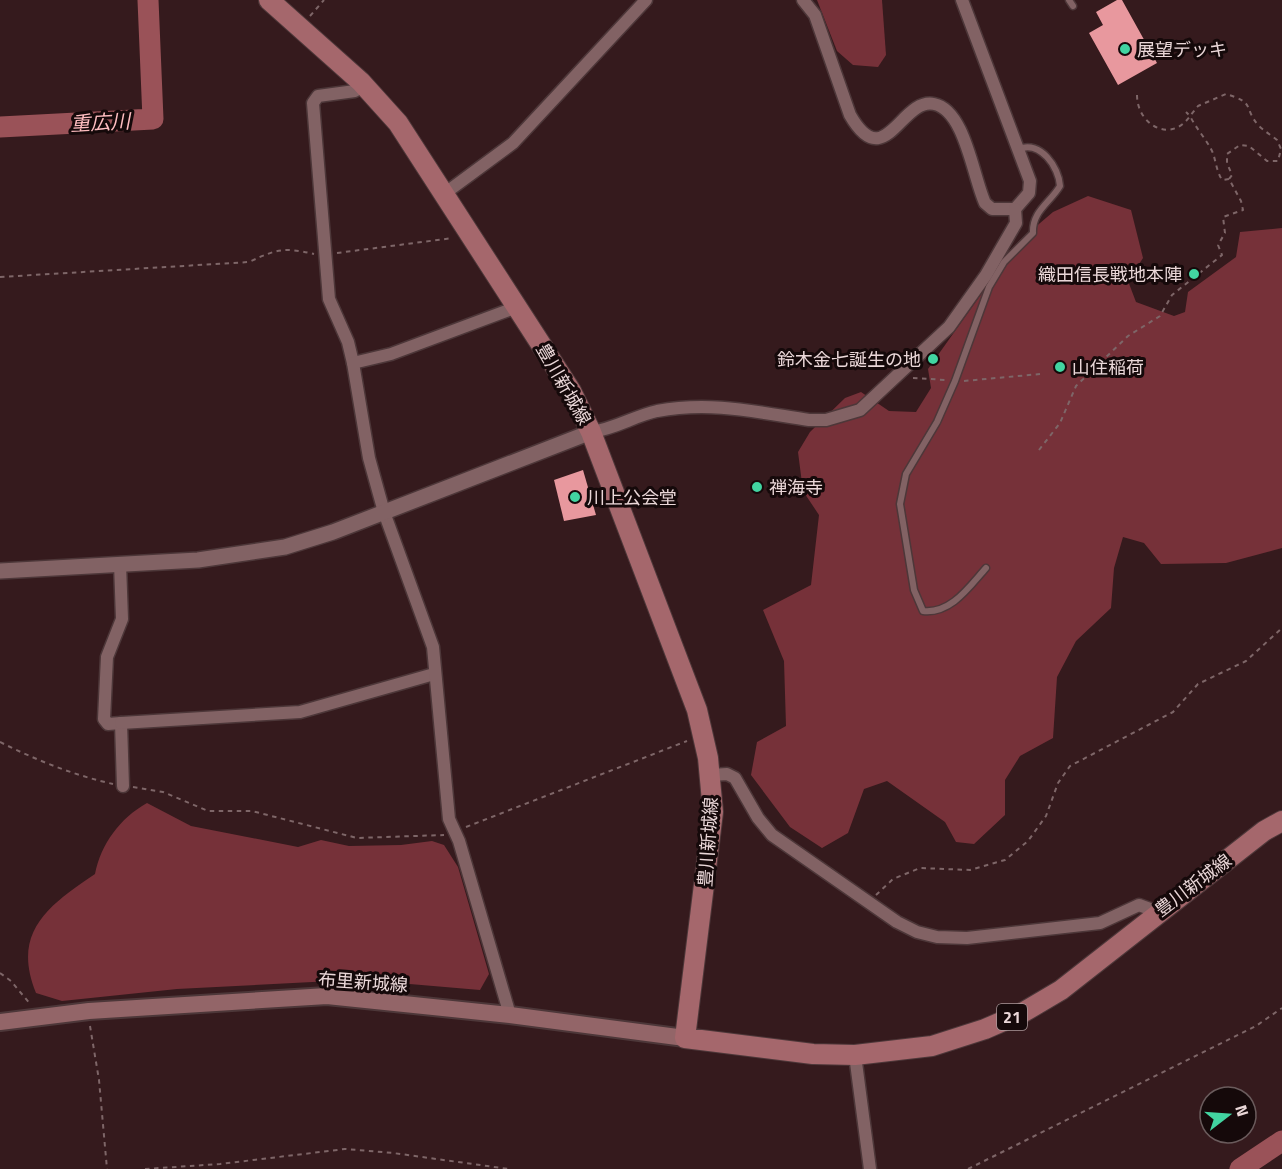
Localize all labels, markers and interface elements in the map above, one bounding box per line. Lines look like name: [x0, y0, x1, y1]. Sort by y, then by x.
place label: 展望デッキ: [1137, 36, 1227, 63]
marker: 展望デッキ: [1118, 42, 1132, 56]
water label: 重広川: [69, 105, 133, 139]
place label: 織田信長戦地本陣: [1038, 261, 1182, 288]
marker: 織田信長戦地本陣: [1187, 267, 1201, 281]
street label: 豊川新城線: [530, 338, 598, 430]
place label: 鈴木金七誕生の地: [777, 346, 921, 373]
marker: 鈴木金七誕生の地: [926, 352, 940, 366]
place label: 山住稲荷: [1072, 354, 1144, 381]
marker: 山住稲荷: [1053, 360, 1067, 374]
place label: 禅海寺: [769, 474, 823, 501]
marker: 禅海寺: [750, 480, 764, 494]
place label: 川上公会堂: [587, 484, 677, 511]
marker: 川上公会堂: [568, 490, 582, 504]
street label: 豊川新城線: [691, 796, 725, 888]
street label: 豊川新城線: [1149, 847, 1237, 923]
street label: 布里新城線: [317, 965, 409, 999]
road number: 21: [997, 1004, 1027, 1030]
north arrow: [1198, 1085, 1258, 1145]
text: N: [1229, 1102, 1255, 1119]

